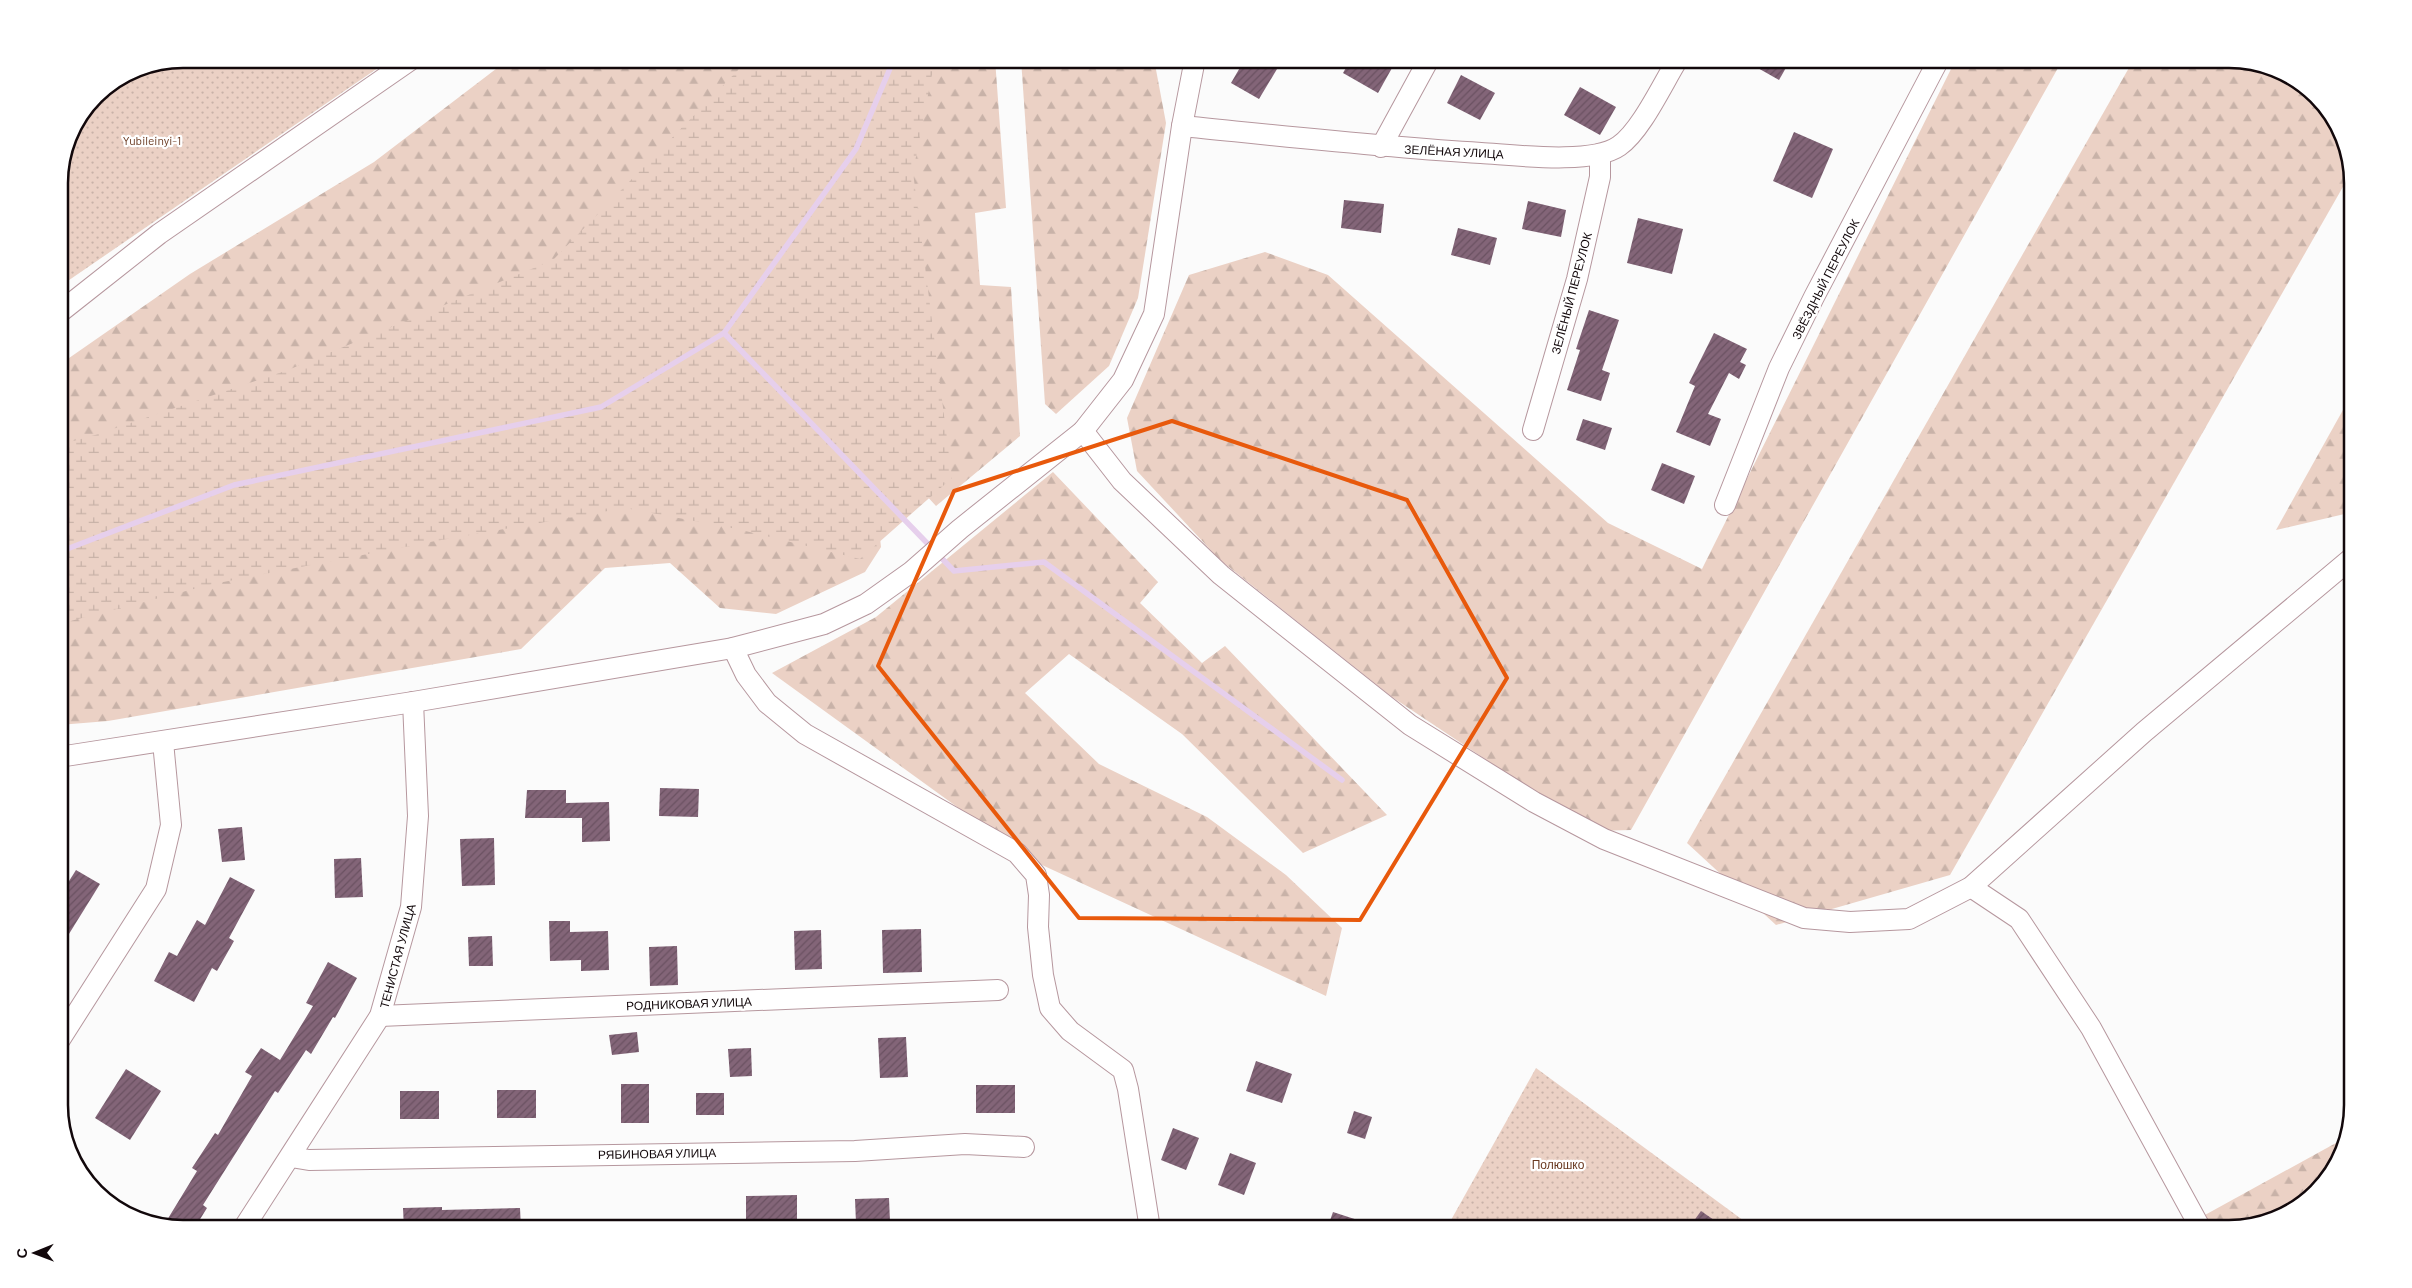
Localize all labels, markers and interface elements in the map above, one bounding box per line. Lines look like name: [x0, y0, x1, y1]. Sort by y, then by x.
park label: Yubileinyi-1: [123, 133, 181, 147]
street label: ЗЕЛЁНАЯ УЛИЦА: [1404, 141, 1504, 162]
street label: ЗВЁЗДНЫЙ ПЕРЕУЛОК: [1789, 217, 1862, 342]
street label: ЗЕЛЁНЫЙ ПЕРЕУЛОК: [1548, 231, 1594, 355]
street label: ТЕНИСТАЯ УЛИЦА: [376, 902, 419, 1010]
street label: РОДНИКОВАЯ УЛИЦА: [626, 994, 752, 1013]
street label: РЯБИНОВАЯ УЛИЦА: [598, 1145, 716, 1162]
park label: Полюшко: [1532, 1157, 1585, 1171]
north arrow: [10, 1228, 60, 1278]
text: С: [13, 1248, 30, 1258]

